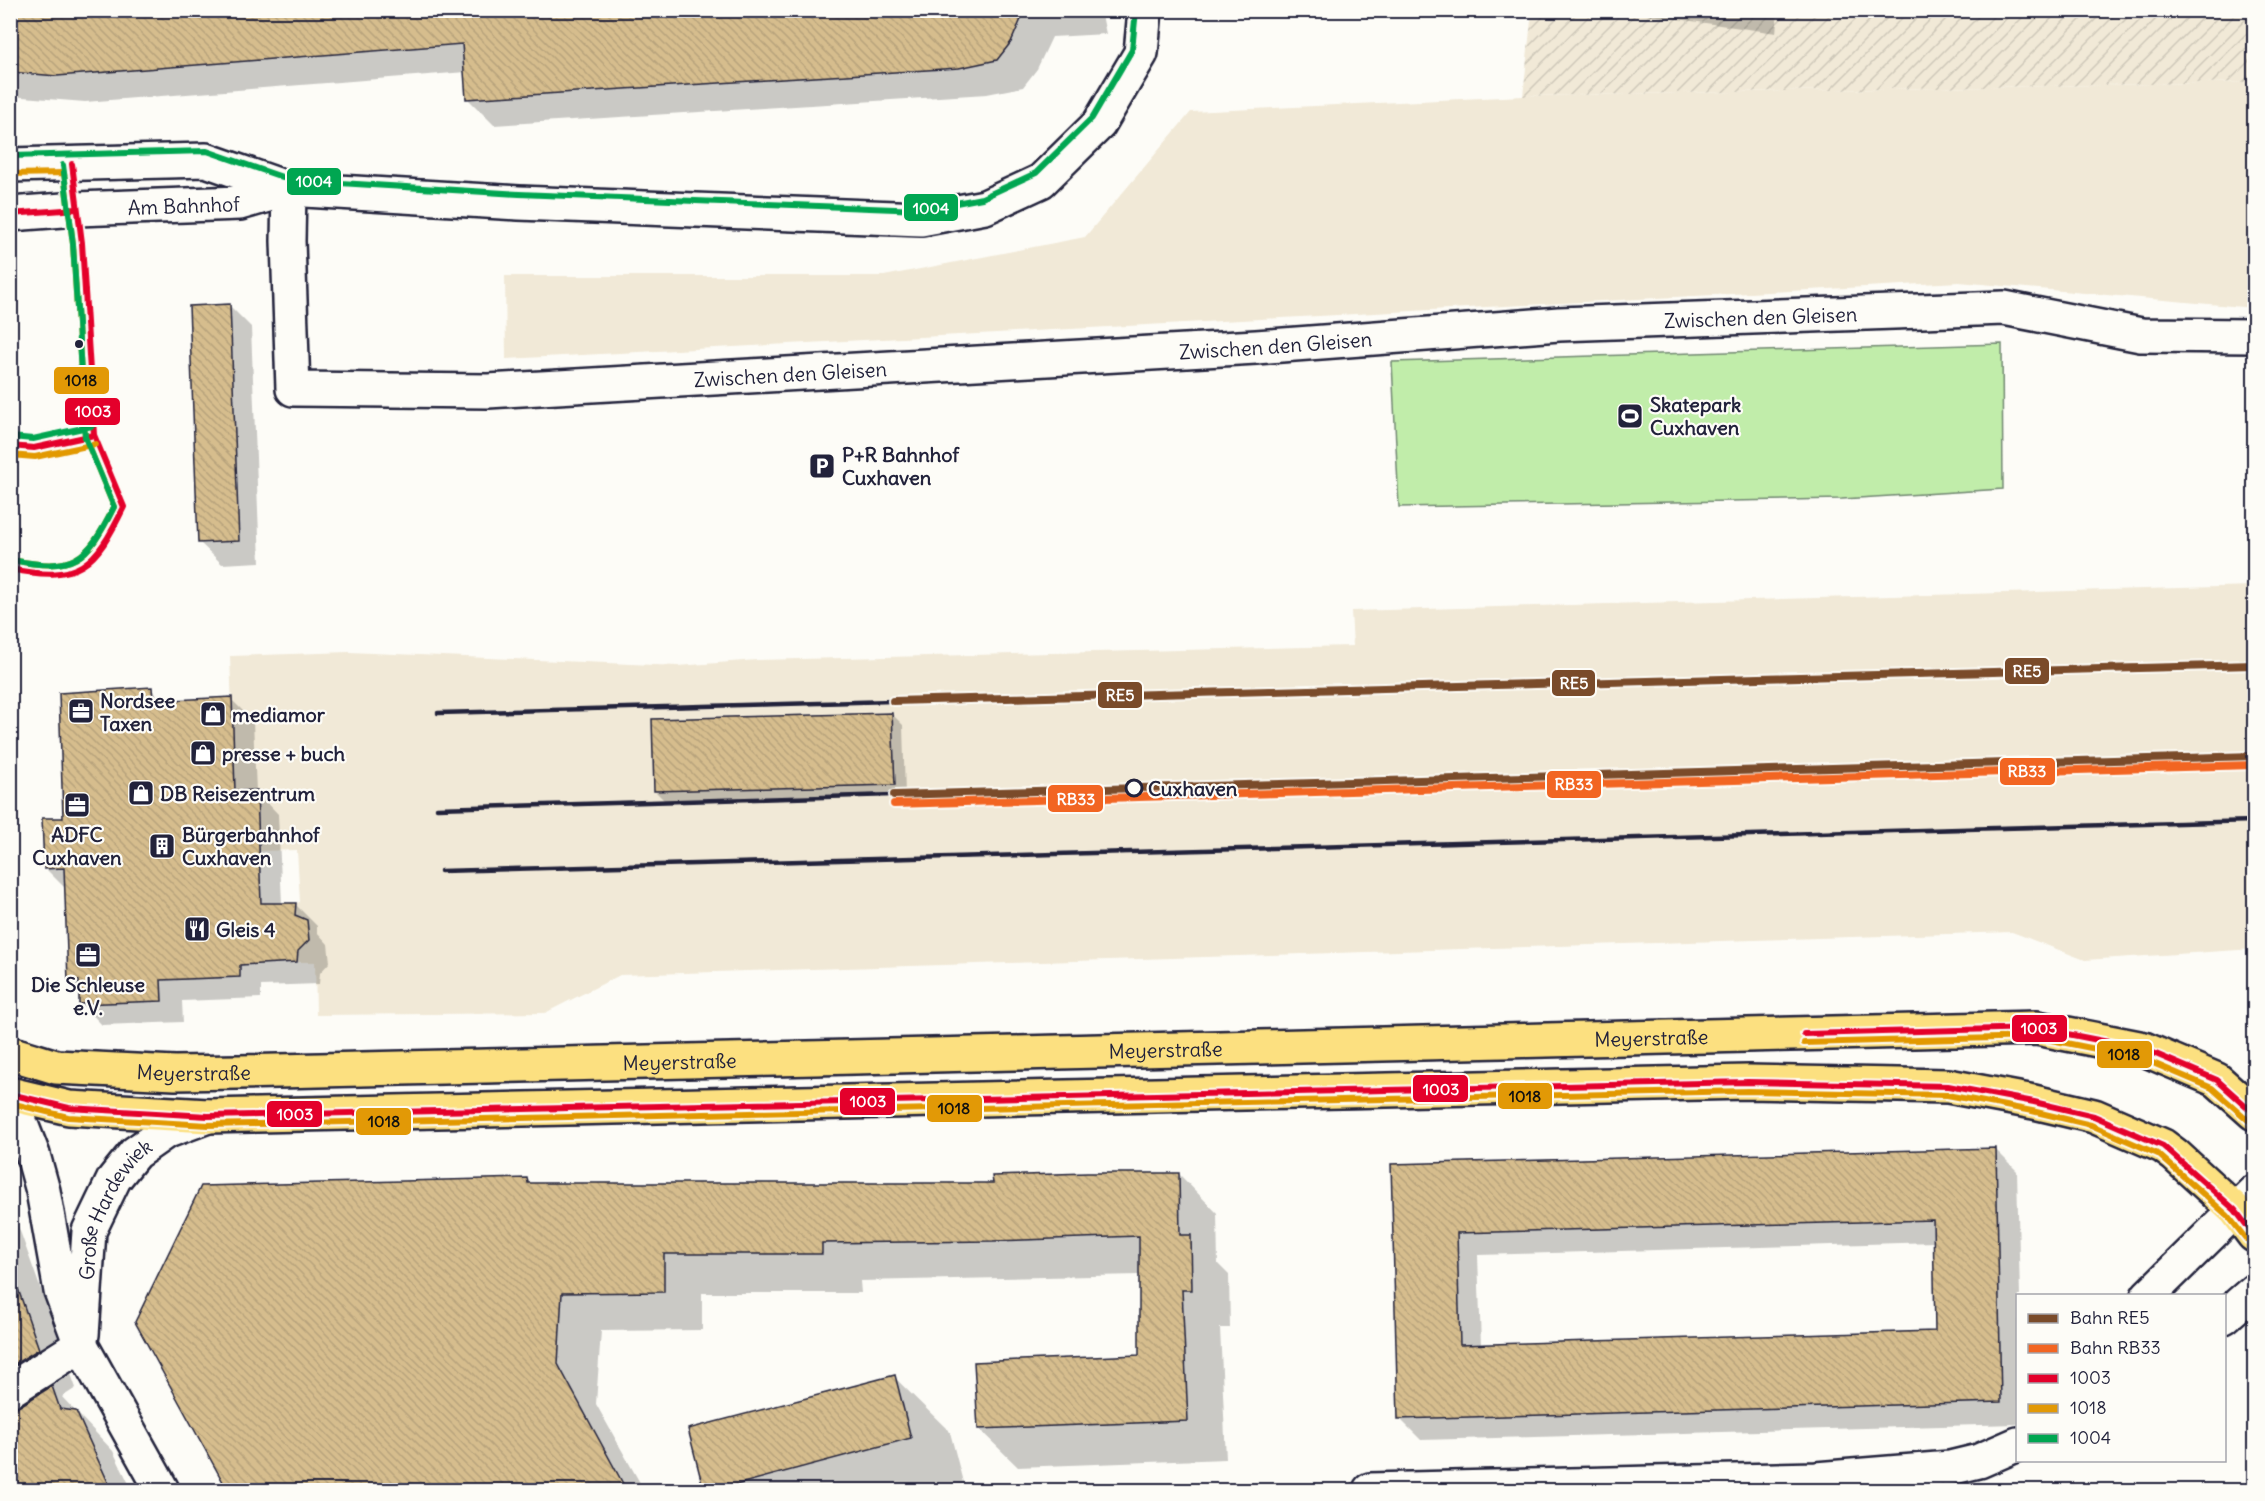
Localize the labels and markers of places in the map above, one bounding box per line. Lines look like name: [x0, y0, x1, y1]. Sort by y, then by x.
unlabelled marker: [73, 338, 85, 350]
place label: Skatepark Cuxhaven: [1650, 392, 1741, 440]
sports icon: Skatepark Cuxhaven: [1615, 401, 1645, 431]
place label: P+R Bahnhof Cuxhaven: [842, 442, 960, 490]
parking icon: P+R Bahnhof Cuxhaven: [807, 451, 837, 481]
place label: Nordsee Taxen: [100, 688, 175, 736]
office icon: Nordsee Taxen: [66, 696, 96, 726]
shop icon: mediamor: [198, 699, 228, 729]
place label: mediamor: [232, 702, 326, 727]
shop icon: presse + buch: [188, 738, 218, 768]
place label: presse + buch: [222, 741, 346, 766]
place label: Cuxhaven: [1148, 776, 1238, 801]
shop icon: DB Reisezentrum: [126, 778, 156, 808]
marker: Cuxhaven: [1125, 779, 1143, 797]
place label: DB Reisezentrum: [160, 781, 315, 806]
office icon: ADFC Cuxhaven: [62, 790, 92, 820]
place label: ADFC Cuxhaven: [32, 822, 122, 870]
place label: Bürgerbahnhof Cuxhaven: [182, 822, 321, 870]
building icon: Bürgerbahnhof Cuxhaven: [147, 831, 177, 861]
restaurant icon: Gleis 4: [182, 914, 212, 944]
place label: Gleis 4: [216, 917, 276, 942]
office icon: Die Schleuse e.V.: [73, 940, 103, 970]
place label: Die Schleuse e.V.: [31, 972, 145, 1020]

